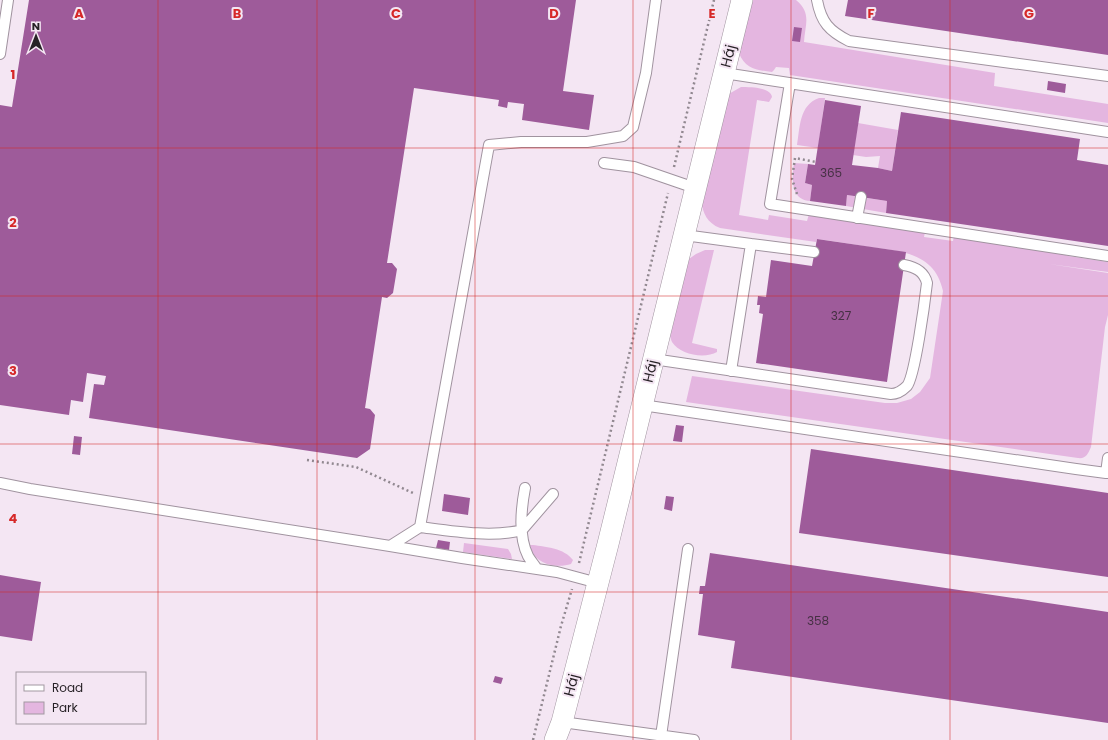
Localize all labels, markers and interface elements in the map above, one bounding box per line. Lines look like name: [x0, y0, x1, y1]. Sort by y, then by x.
text: A: [74, 4, 84, 23]
text: B: [233, 4, 242, 23]
text: C: [391, 4, 401, 23]
text: D: [549, 4, 559, 23]
text: E: [708, 4, 716, 23]
text: F: [867, 4, 875, 23]
text: G: [1024, 4, 1034, 23]
north arrow: [16, 16, 56, 56]
text: N: [32, 18, 40, 34]
street label: Háj: [716, 43, 740, 69]
text: 1: [11, 65, 15, 84]
house number: 365: [820, 164, 842, 181]
text: 2: [9, 213, 17, 232]
house number: 327: [831, 307, 852, 324]
street label: Háj: [638, 358, 662, 384]
text: 3: [9, 361, 17, 380]
text: 4: [9, 509, 18, 528]
house number: 358: [807, 612, 829, 629]
street label: Háj: [558, 671, 584, 699]
legend: [16, 672, 146, 724]
text: Road: [52, 679, 83, 696]
text: Park: [52, 699, 79, 716]

